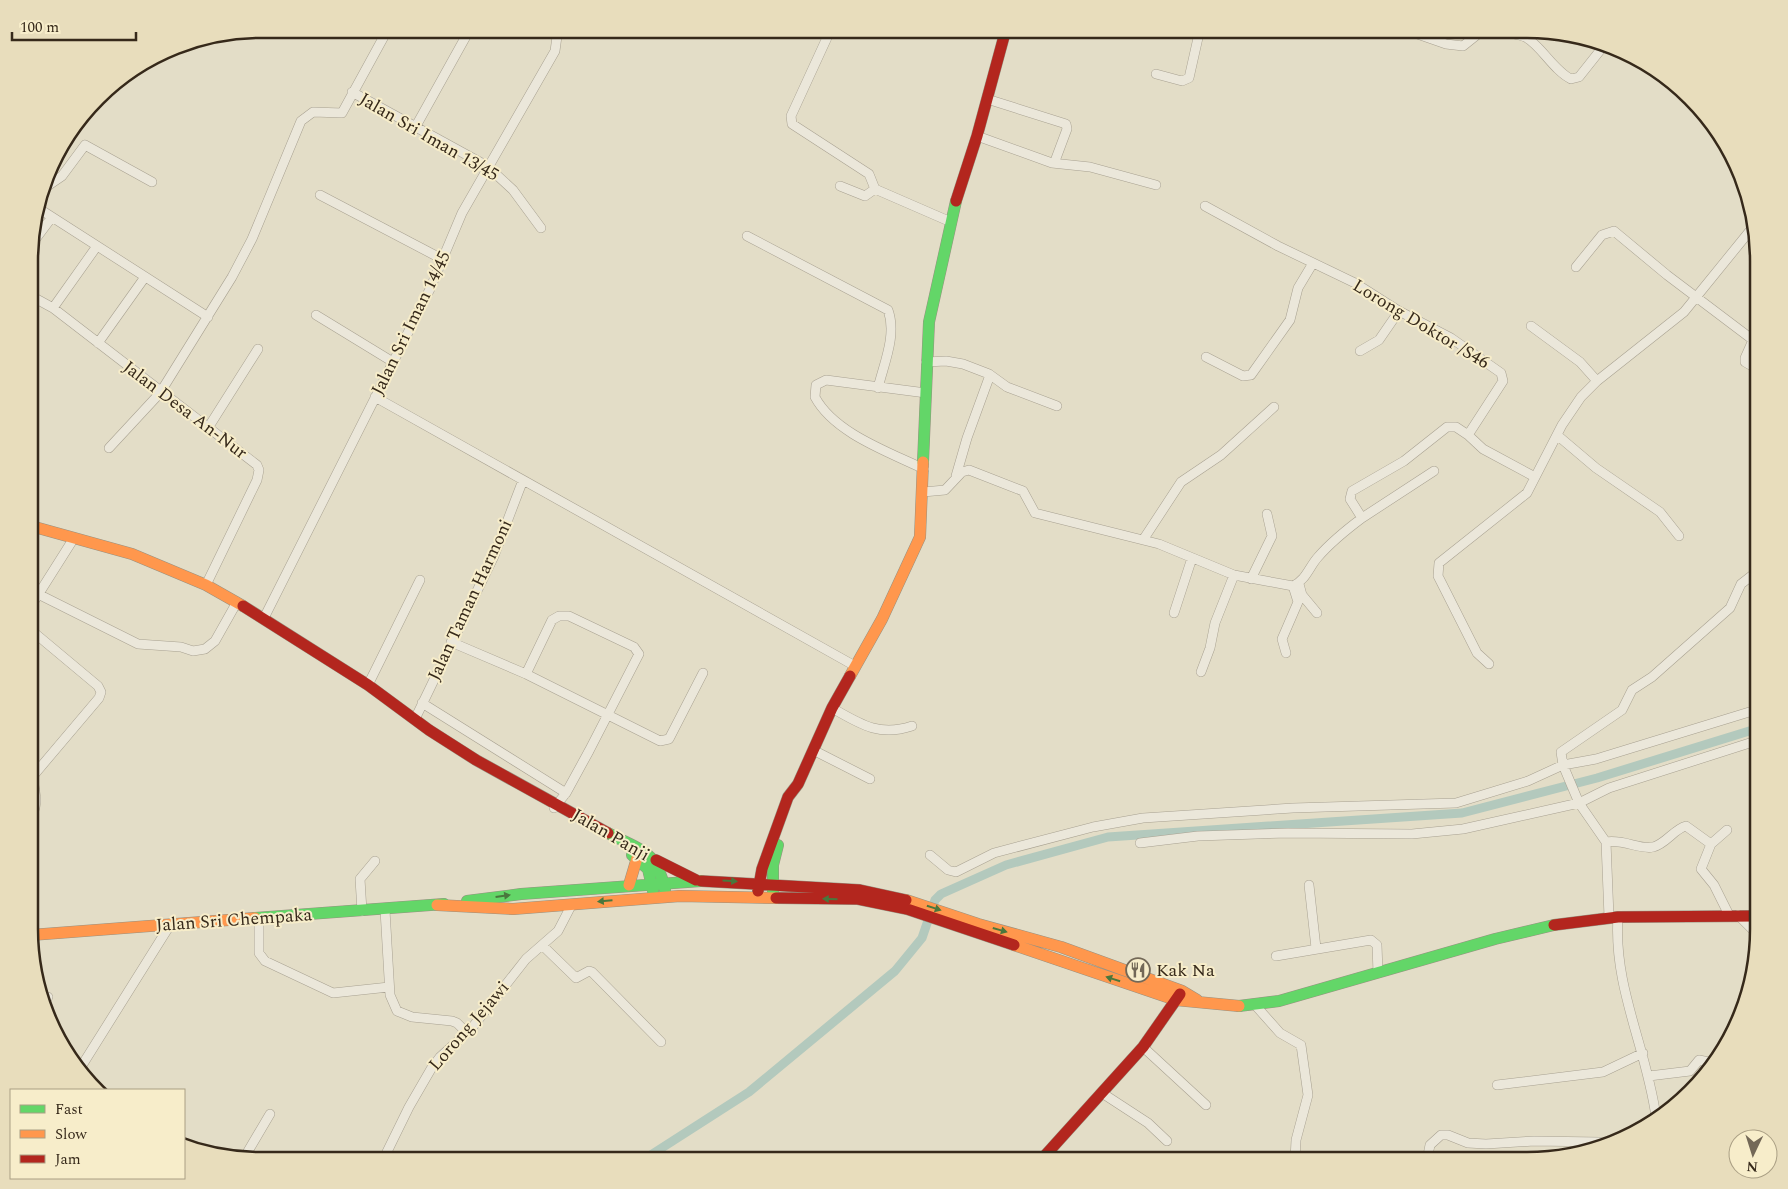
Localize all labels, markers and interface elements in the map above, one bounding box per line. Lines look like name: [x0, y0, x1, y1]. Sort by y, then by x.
scale bar: [12, 10, 136, 42]
text: 100 m: [20, 16, 59, 39]
street label: Jalan Sri Iman 13/45: [354, 86, 504, 188]
street label: Jalan Sri Iman 14/45: [364, 246, 458, 400]
street label: Lorong Doktor /S46: [1347, 272, 1495, 376]
street label: Jalan Desa An-Nur: [117, 354, 253, 466]
street label: Jalan Taman Harmoni: [421, 515, 519, 685]
street label: Jalan Panji: [567, 802, 655, 868]
one-way arrow: [722, 878, 738, 886]
one-way arrow: [495, 892, 511, 900]
one-way arrow: [822, 895, 838, 903]
one-way arrow: [597, 897, 613, 905]
street label: Jalan Sri Chempaka: [155, 901, 313, 939]
one-way arrow: [927, 905, 942, 913]
one-way arrow: [993, 926, 1008, 934]
restaurant icon: Kak Na: [1125, 957, 1151, 983]
place label: Kak Na: [1156, 957, 1215, 984]
street label: Lorong Jejawi: [422, 975, 516, 1077]
one-way arrow: [1106, 975, 1121, 983]
legend: [10, 1089, 185, 1179]
text: Fast: [55, 1098, 83, 1121]
text: Slow: [55, 1123, 87, 1146]
north arrow: [1728, 1129, 1778, 1179]
text: Jam: [55, 1148, 81, 1171]
text: N: [1746, 1156, 1759, 1177]

